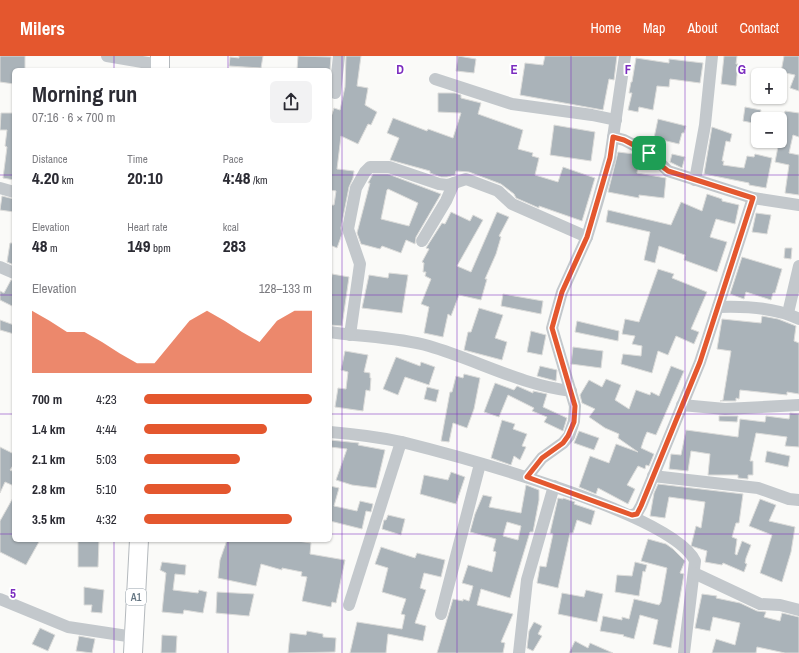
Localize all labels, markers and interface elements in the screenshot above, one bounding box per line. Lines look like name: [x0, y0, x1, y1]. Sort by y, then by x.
text: Milers: [20, 15, 65, 41]
text: Home: [590, 19, 621, 37]
text: Map: [643, 19, 665, 37]
text: About: [687, 19, 717, 37]
text: Contact: [739, 19, 779, 37]
text: D: [396, 61, 404, 78]
text: E: [510, 61, 518, 78]
text: F: [625, 61, 632, 78]
text: G: [738, 61, 746, 78]
map controls: [751, 68, 787, 148]
button: +: [751, 68, 787, 104]
text: Morning run: [32, 79, 137, 109]
button: share: [270, 81, 312, 123]
text: 07:16 · 6 × 700 m: [32, 109, 115, 126]
button: −: [751, 112, 787, 148]
pin: [632, 136, 666, 170]
icon: arrive: [638, 142, 660, 164]
text: Distance: [32, 152, 68, 166]
text: Time: [127, 152, 148, 166]
text: Pace: [223, 152, 243, 166]
text: 4.20: [32, 166, 59, 189]
text: 20:10: [127, 166, 163, 189]
text: 4:48: [223, 166, 251, 189]
text: km: [59, 173, 74, 187]
text: /km: [251, 173, 268, 187]
text: Elevation: [32, 220, 70, 234]
text: Heart rate: [127, 220, 167, 234]
text: kcal: [223, 220, 239, 234]
text: 48: [32, 234, 48, 257]
text: 149: [127, 234, 151, 257]
text: 283: [223, 234, 246, 257]
text: m: [48, 241, 58, 255]
text: bpm: [151, 241, 171, 255]
text: Elevation: [32, 280, 76, 297]
text: 128–133 m: [259, 280, 312, 297]
text: 700 m: [32, 391, 62, 408]
text: 4:23: [96, 391, 117, 408]
text: 1.4 km: [32, 421, 65, 438]
text: 4:44: [96, 421, 117, 438]
text: 2.1 km: [32, 451, 65, 468]
text: 5:03: [96, 451, 117, 468]
text: 2.8 km: [32, 481, 65, 498]
text: 5:10: [96, 481, 117, 498]
text: 3.5 km: [32, 511, 65, 528]
text: 4:32: [96, 511, 117, 528]
text: 5: [10, 585, 16, 602]
road number: A1: [126, 589, 146, 605]

